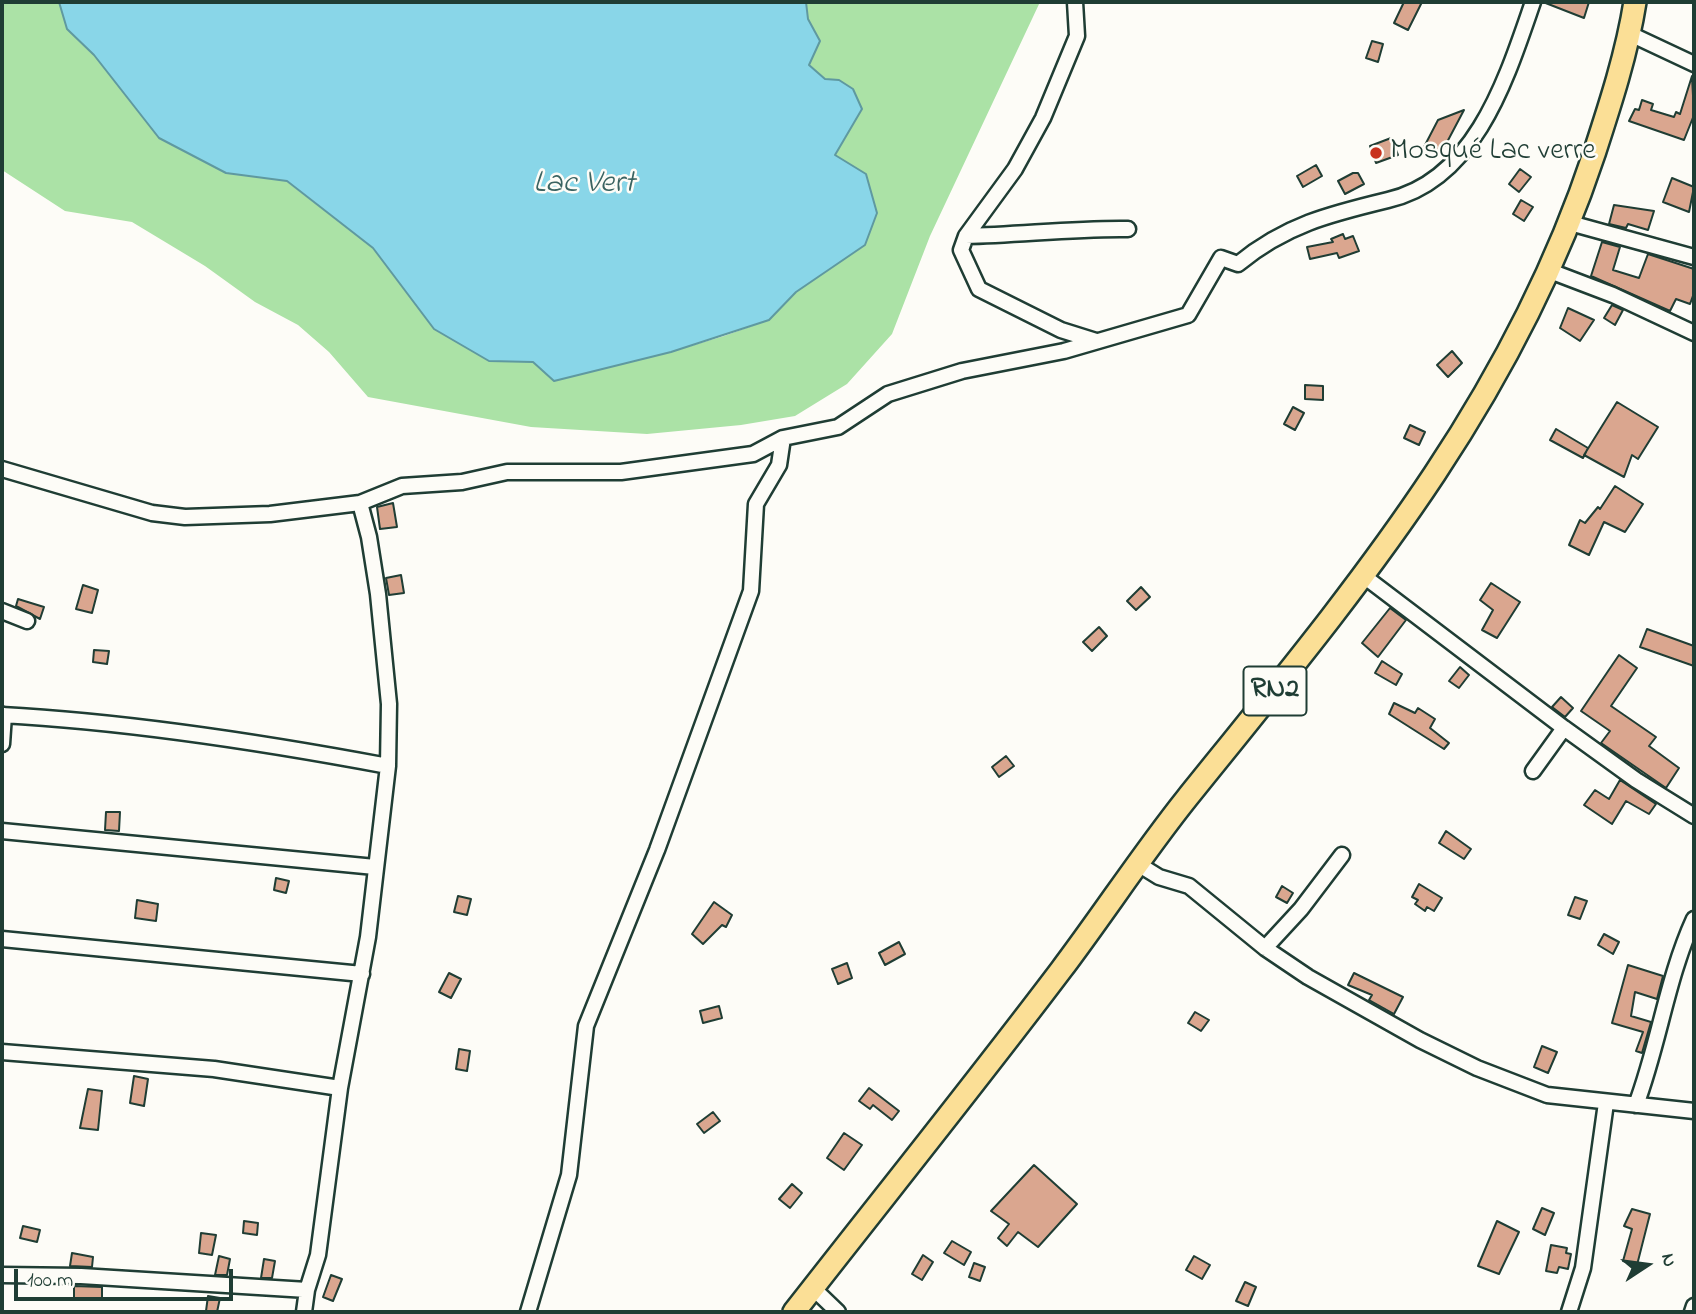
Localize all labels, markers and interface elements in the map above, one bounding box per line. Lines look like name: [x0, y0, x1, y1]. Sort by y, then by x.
place label: Mosqué Lac verre: [1390, 135, 1596, 171]
marker: Mosqué Lac verre: [1368, 145, 1384, 161]
water label: Lac Vert: [533, 167, 635, 205]
road number: RN2: [1244, 666, 1306, 716]
north arrow: [1612, 1230, 1682, 1300]
text: N: [1653, 1251, 1683, 1269]
scale bar: [18, 1254, 236, 1298]
text: 100 m: [27, 1266, 73, 1296]

